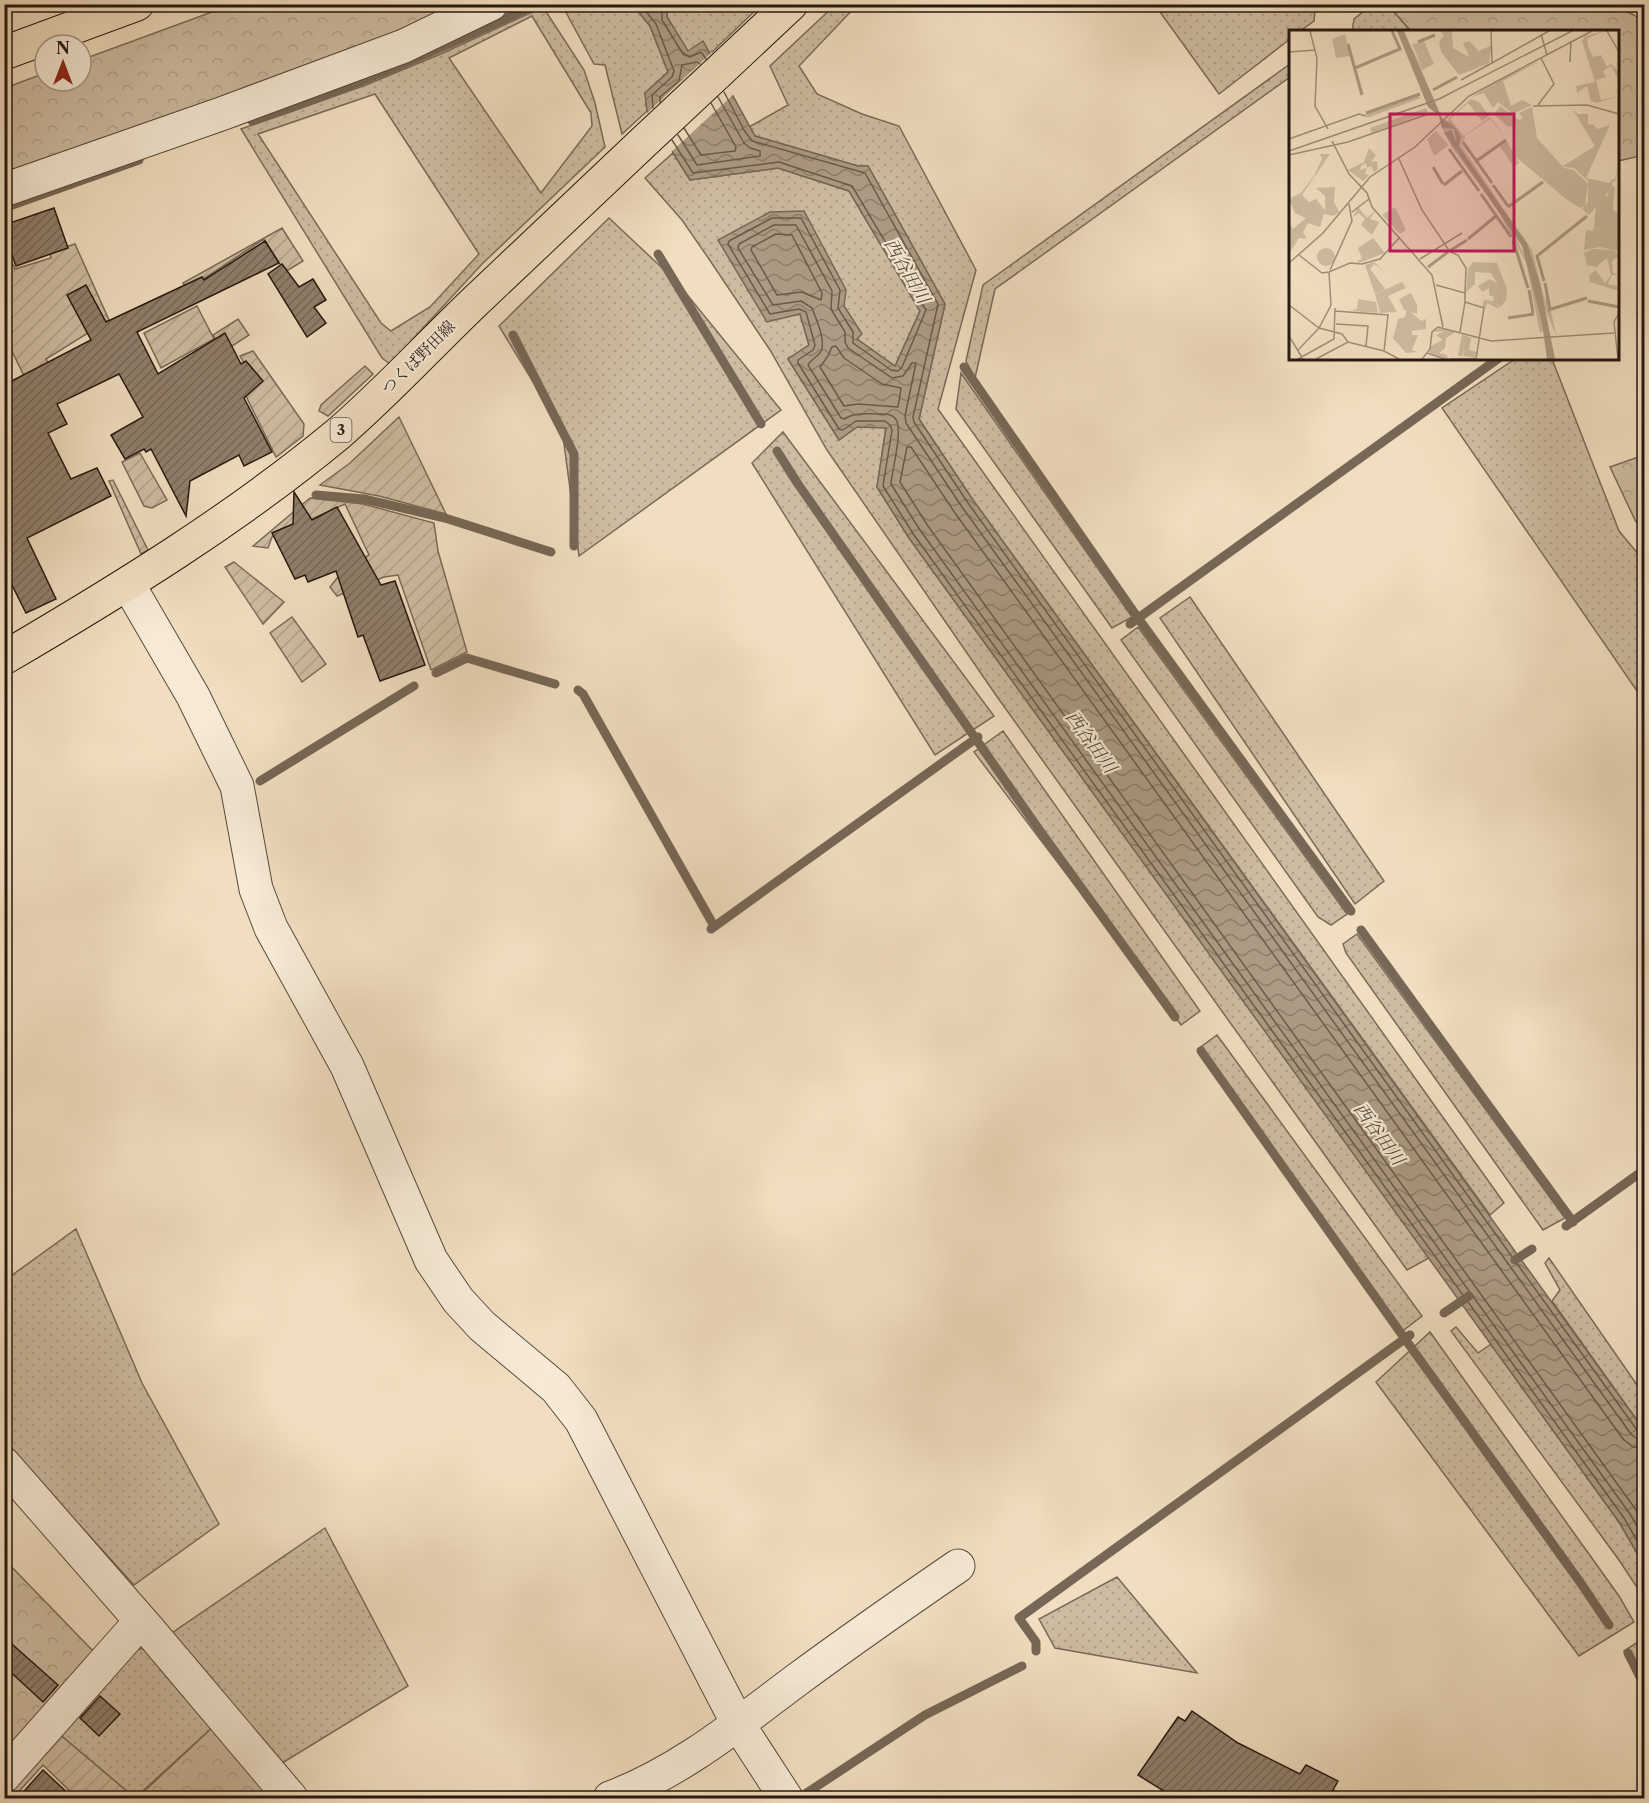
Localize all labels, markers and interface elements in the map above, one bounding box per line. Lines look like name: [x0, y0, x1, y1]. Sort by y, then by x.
inset map: [1289, 30, 1619, 360]
north arrow: [33, 33, 93, 93]
text: N: [56, 38, 70, 58]
water label: 西谷田川: [879, 234, 936, 309]
street label: つくば野田線: [377, 316, 459, 398]
road number: 3: [330, 418, 352, 442]
water label: 西谷田川: [1061, 706, 1122, 779]
water label: 西谷田川: [1349, 1098, 1410, 1171]

